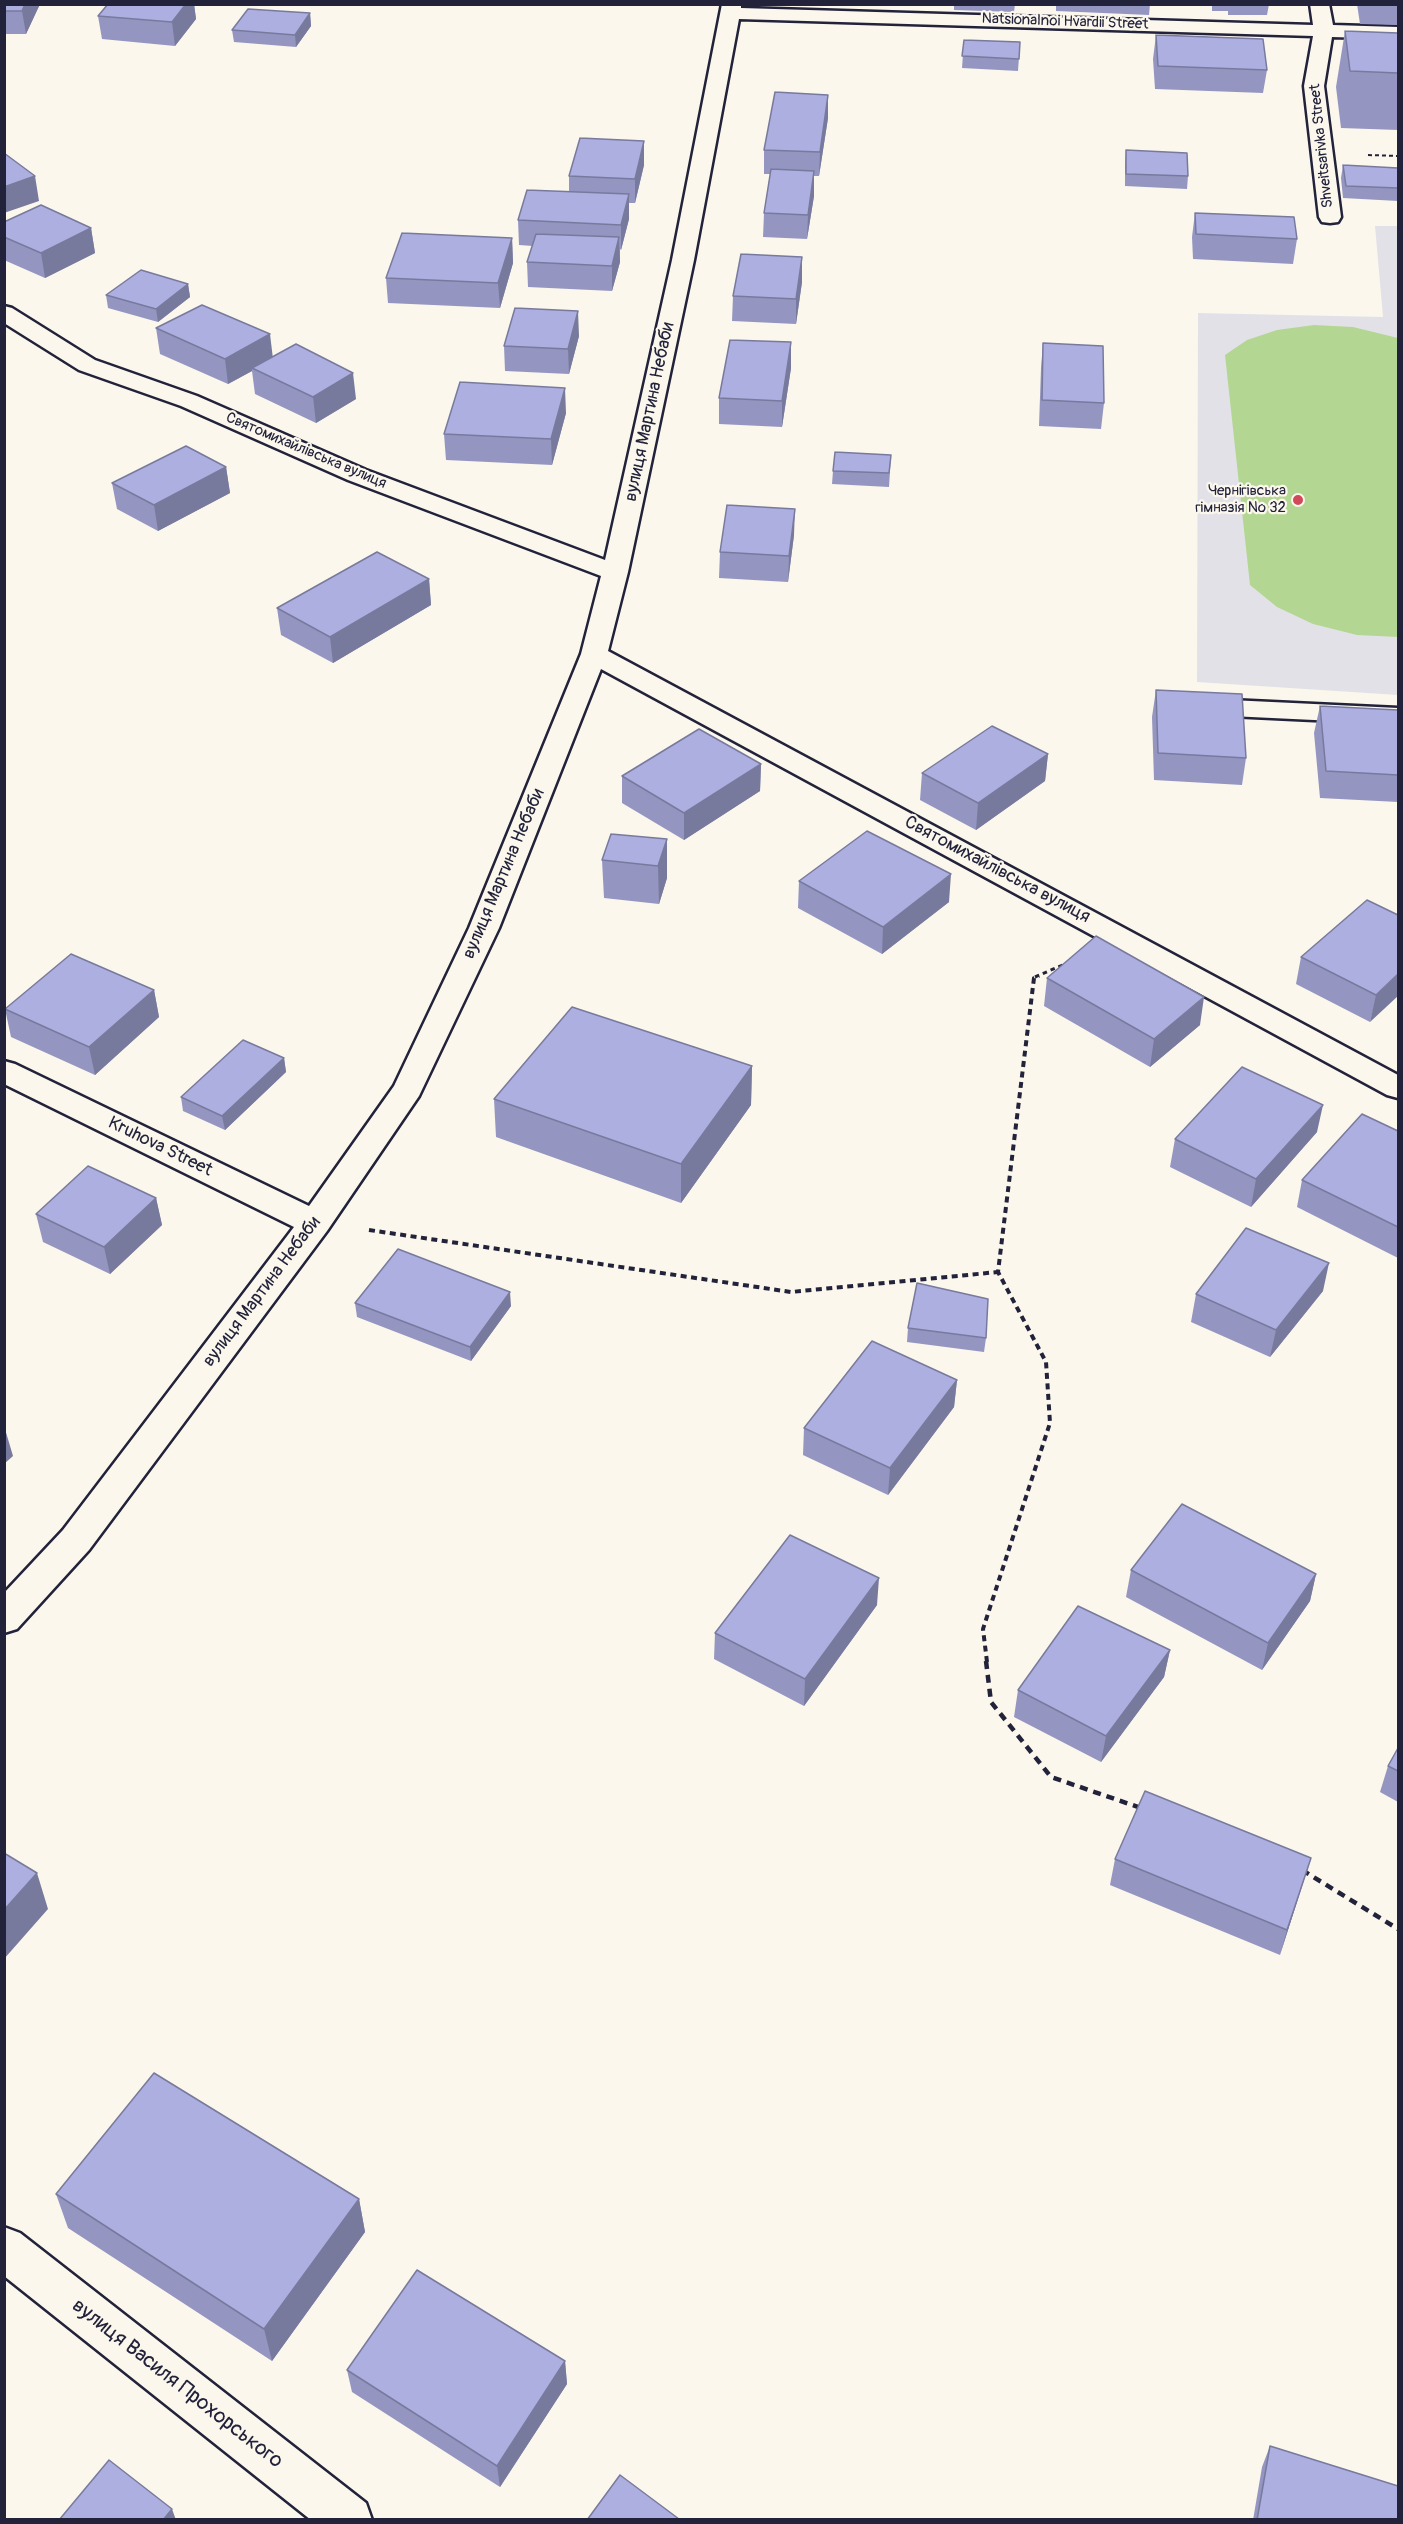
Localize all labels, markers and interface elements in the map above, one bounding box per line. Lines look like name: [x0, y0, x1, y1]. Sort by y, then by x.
street label: Natsionalnoi Hvardii Street: [981, 10, 1149, 34]
street label: Shveitsarivka Street: [1307, 83, 1337, 209]
street label: вулиця Мартина Небаби: [620, 320, 680, 504]
street label: Святомихайлівська вулиця: [223, 409, 389, 493]
place label: Чернігівська гімназія № 32: [1195, 482, 1286, 517]
marker: Чернігівська гімназія № 32: [1291, 493, 1305, 507]
street label: вулиця Мартина Небаби: [458, 786, 550, 962]
street label: Святомихайлівська вулиця: [900, 812, 1094, 928]
street label: Kruhova Street: [104, 1112, 216, 1182]
street label: вулиця Мартина Небаби: [198, 1213, 326, 1371]
street label: вулиця Василя Прохорського: [66, 2294, 288, 2474]

